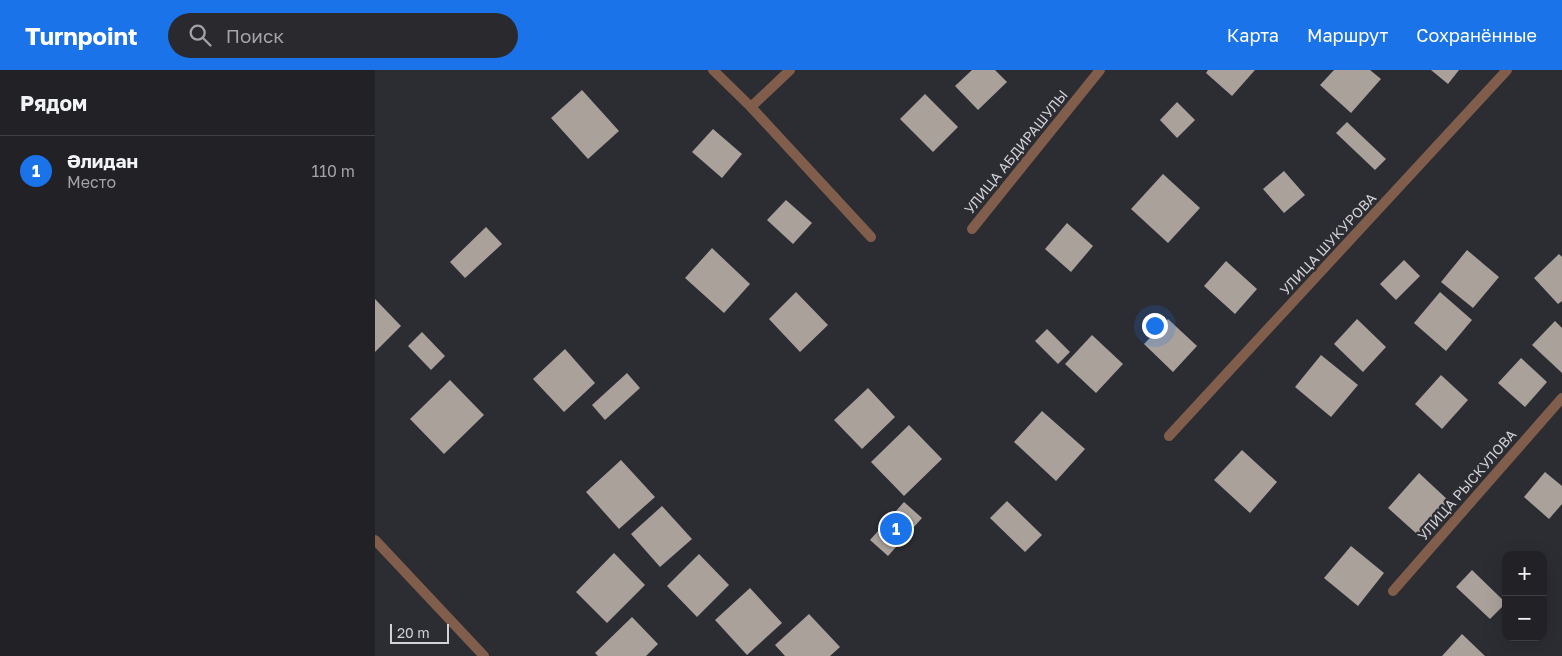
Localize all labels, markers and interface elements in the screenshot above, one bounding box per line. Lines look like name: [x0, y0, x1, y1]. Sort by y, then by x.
search box: [168, 13, 518, 58]
text: Turnpoint: [25, 21, 138, 50]
icon: search: [186, 21, 214, 49]
text: Поиск: [226, 24, 284, 47]
text: Карта: [1227, 24, 1279, 46]
text: Маршрут: [1307, 24, 1388, 46]
text: Сохранённые: [1416, 24, 1537, 46]
street label: УЛИЦА АБДИРАШУЛЫ: [960, 86, 1071, 217]
text: Рядом: [20, 90, 87, 116]
text: Әлидан: [67, 149, 138, 172]
text: 1: [32, 161, 40, 181]
text: 110 m: [311, 161, 355, 181]
text: Место: [67, 172, 116, 192]
street label: УЛИЦА ШУКУРОВА: [1276, 189, 1380, 298]
your location: [1142, 313, 1168, 339]
street label: УЛИЦА РЫСКУЛОВА: [1414, 425, 1520, 544]
pin: 1: [880, 510, 912, 548]
map controls: [1502, 551, 1547, 641]
button: +: [1502, 551, 1547, 596]
button: −: [1502, 596, 1547, 641]
scale bar: [390, 621, 449, 644]
text: 20 m: [397, 624, 430, 641]

